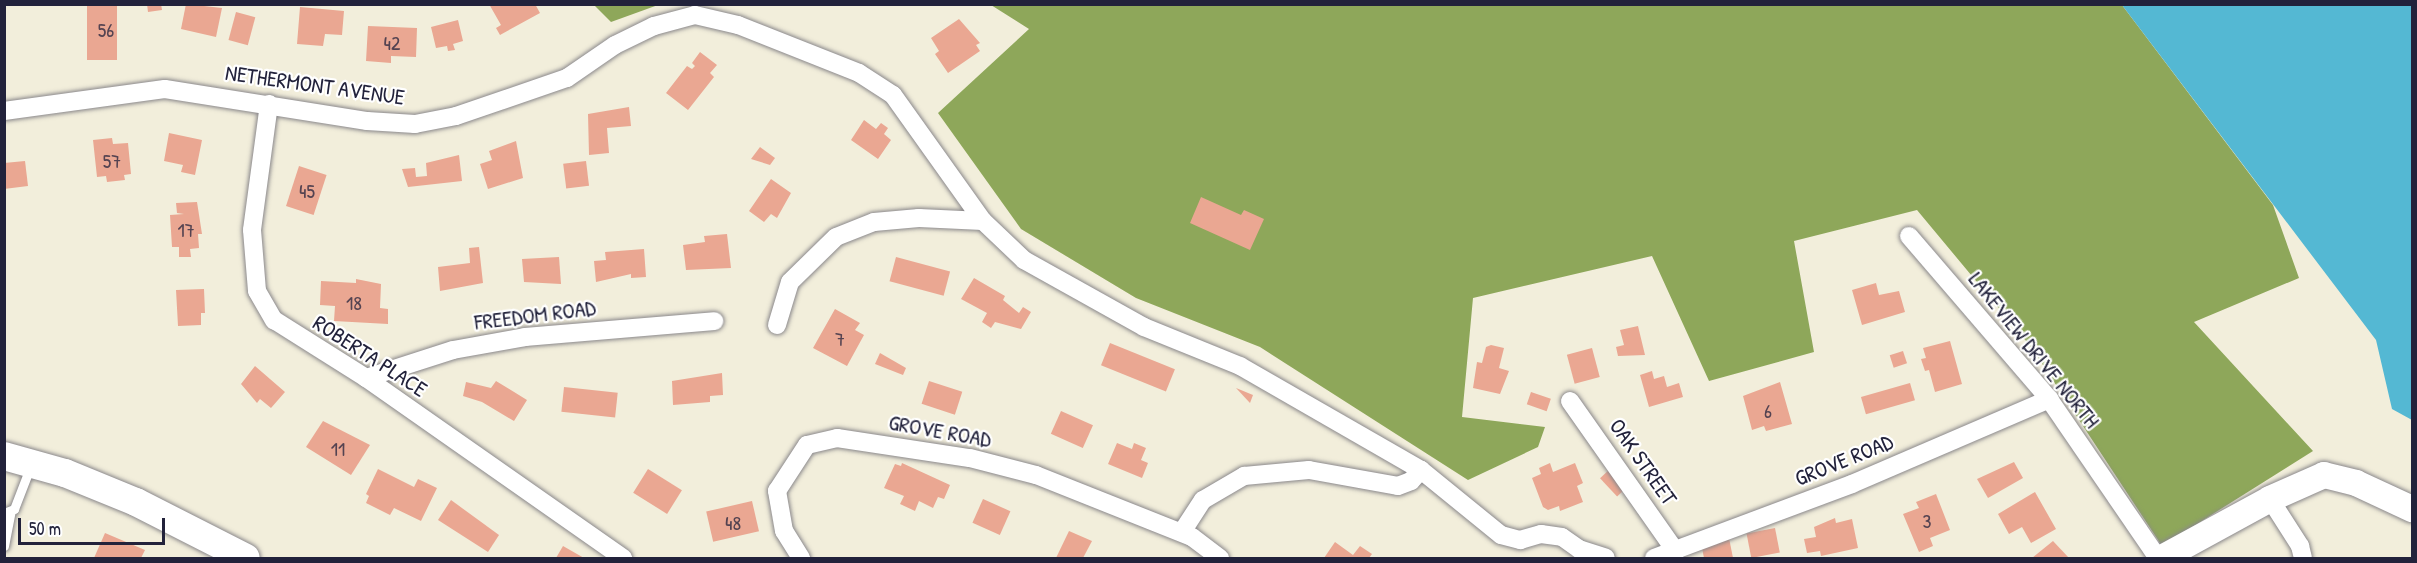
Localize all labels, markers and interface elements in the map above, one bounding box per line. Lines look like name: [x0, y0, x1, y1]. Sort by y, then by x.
house number: 56: [98, 17, 114, 41]
house number: 42: [384, 30, 400, 54]
street label: NETHERMONT AVENUE: [224, 59, 406, 111]
house number: 57: [103, 148, 121, 172]
house number: 45: [299, 178, 315, 202]
house number: 17: [177, 217, 195, 241]
street label: LAKEVIEW DRIVE NORTH: [1963, 267, 2105, 433]
house number: 18: [346, 290, 362, 314]
street label: FREEDOM ROAD: [473, 294, 597, 336]
street label: ROBERTA PLACE: [308, 309, 432, 403]
house number: 7: [835, 326, 845, 350]
house number: 6: [1764, 398, 1772, 422]
street label: GROVE ROAD: [887, 409, 993, 453]
street label: OAK STREET: [1604, 414, 1682, 510]
street label: GROVE ROAD: [1791, 428, 1897, 492]
house number: 11: [331, 436, 345, 460]
scale bar: [21, 506, 168, 544]
house number: 3: [1923, 508, 1931, 532]
house number: 48: [725, 510, 741, 534]
text: 50 m: [29, 516, 61, 541]

